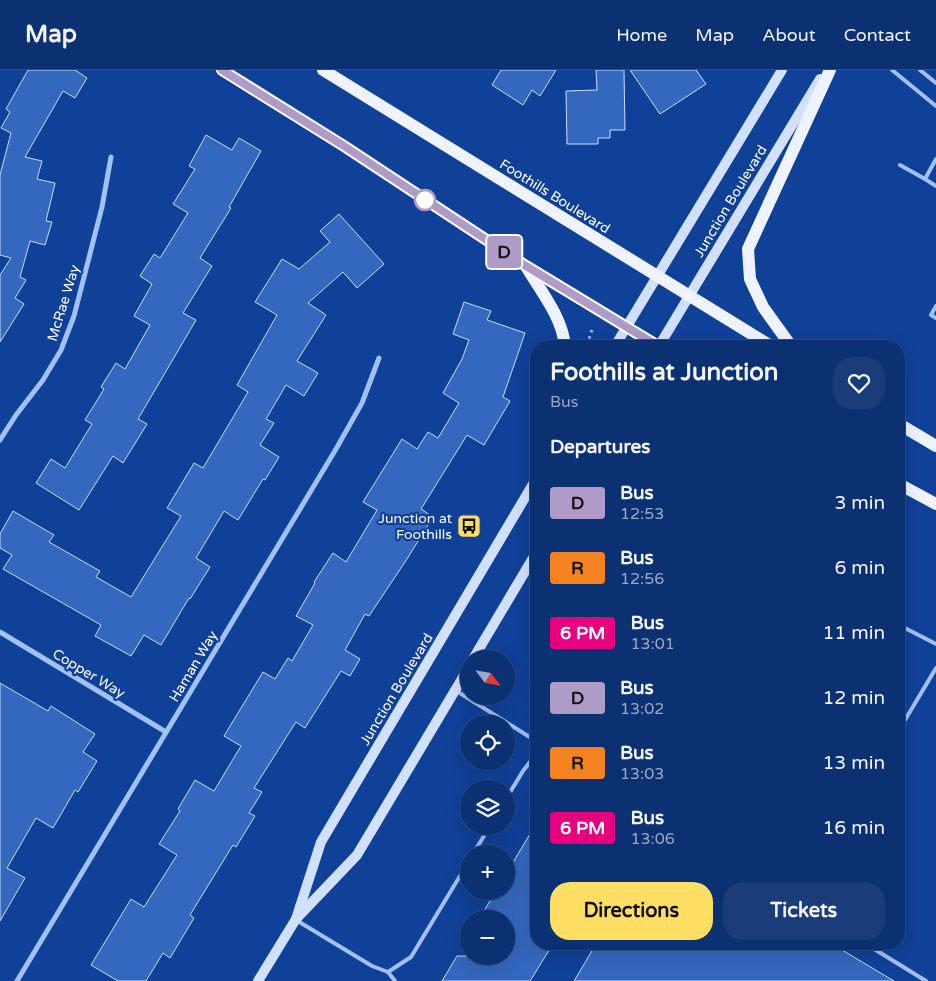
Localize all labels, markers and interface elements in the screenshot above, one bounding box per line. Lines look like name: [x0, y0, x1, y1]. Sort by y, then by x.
text: Map: [25, 20, 77, 49]
text: Home: [616, 24, 667, 46]
text: Map: [695, 24, 734, 46]
text: About: [762, 24, 816, 46]
text: Contact: [844, 24, 911, 46]
street label: Junction Boulevard: [690, 142, 771, 260]
street label: Foothills Boulevard: [496, 156, 613, 237]
unlabelled marker: [414, 189, 436, 211]
line badge: D: [488, 236, 520, 268]
text: D: [497, 241, 511, 263]
street label: McRae Way: [44, 262, 83, 343]
button: heart: [833, 357, 885, 409]
text: Foothills at Junction: [550, 358, 778, 387]
text: Bus: [550, 392, 578, 412]
text: Departures: [550, 436, 650, 458]
text: Bus: [620, 482, 654, 504]
text: D: [571, 492, 584, 514]
text: 3 min: [834, 492, 885, 514]
text: 12:53: [620, 504, 664, 524]
place label: Junction at Foothills: [378, 510, 453, 543]
bus stop icon: Junction at Foothills: [456, 513, 482, 539]
text: Bus: [620, 547, 654, 569]
text: R: [571, 557, 584, 579]
text: 6 min: [834, 557, 885, 579]
text: 12:56: [620, 569, 664, 589]
text: Bus: [630, 612, 664, 634]
text: 6 PM: [560, 622, 605, 644]
text: 11 min: [822, 622, 885, 644]
street label: Haman Way: [165, 627, 222, 705]
street label: Junction Boulevard: [356, 630, 437, 748]
text: 13:01: [630, 634, 675, 654]
street label: Copper Way: [49, 645, 128, 702]
north arrow: [460, 650, 515, 705]
map controls: [460, 650, 515, 965]
text: Bus: [620, 677, 654, 699]
text: D: [571, 687, 584, 709]
text: 12 min: [822, 687, 885, 709]
text: 13:02: [620, 699, 664, 719]
button: locate: [460, 715, 515, 770]
text: Bus: [620, 742, 654, 764]
text: R: [571, 752, 584, 774]
text: 13 min: [822, 752, 885, 774]
text: 13:03: [620, 764, 664, 784]
button: layers: [460, 780, 515, 835]
text: Bus: [630, 807, 664, 829]
text: 6 PM: [560, 817, 605, 839]
text: 16 min: [822, 817, 885, 839]
text: 13:06: [630, 829, 675, 849]
button: +: [460, 845, 515, 900]
button: Directions: [550, 882, 713, 940]
button: Tickets: [723, 882, 885, 940]
button: −: [460, 910, 515, 965]

